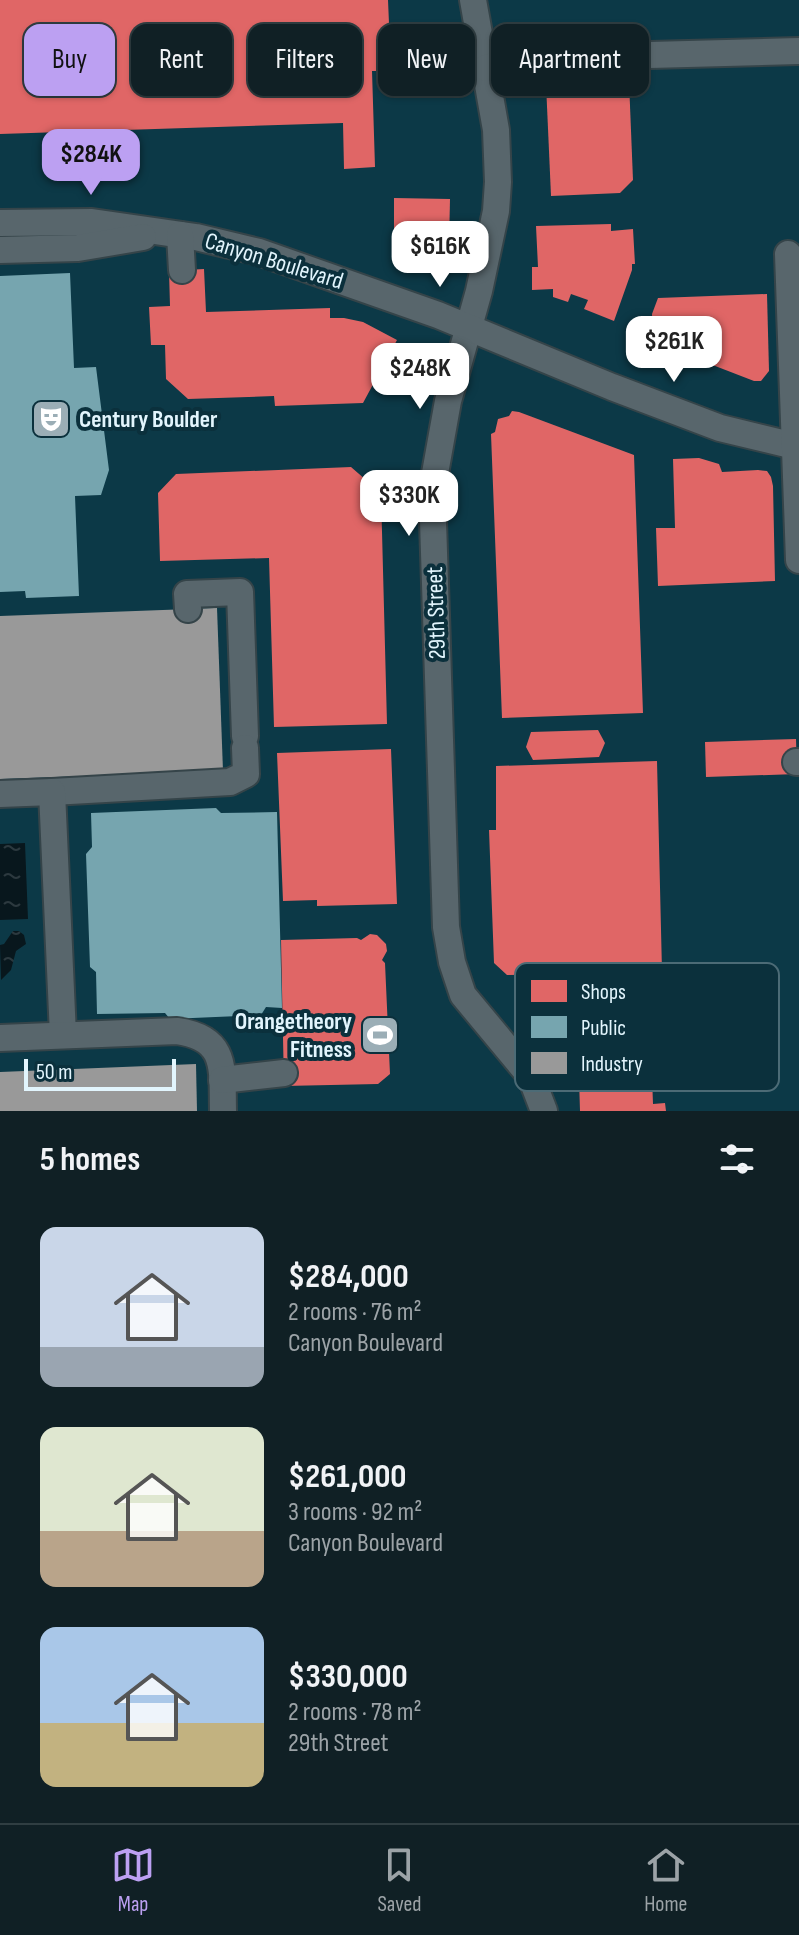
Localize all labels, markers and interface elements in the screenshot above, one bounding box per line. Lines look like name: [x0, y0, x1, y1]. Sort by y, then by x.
chip: Buy: [24, 24, 115, 96]
chip: Rent: [131, 24, 232, 96]
chip: Filters: [248, 24, 362, 96]
chip: New: [378, 24, 475, 96]
chip: Apartment: [491, 24, 649, 96]
pin: $284K: [35, 129, 147, 197]
text: $284K: [60, 139, 122, 170]
pin: $616K: [384, 221, 496, 289]
street label: Canyon Boulevard: [201, 226, 347, 296]
text: $616K: [410, 231, 470, 262]
pin: $261K: [618, 316, 730, 384]
text: $261K: [644, 326, 704, 357]
pin: $248K: [364, 343, 476, 411]
text: $248K: [389, 353, 451, 384]
theatre icon: Century Boulder: [30, 398, 72, 440]
place label: Century Boulder: [79, 405, 218, 434]
pin: $330K: [353, 470, 465, 538]
text: $330K: [378, 480, 440, 511]
street label: 29th Street: [420, 566, 452, 660]
legend: [515, 963, 779, 1091]
text: Shops: [581, 979, 626, 1006]
place label: Orangetheory Fitness: [235, 1007, 352, 1064]
sports icon: Orangetheory Fitness: [359, 1014, 401, 1056]
text: Public: [581, 1015, 626, 1042]
text: Industry: [581, 1051, 643, 1078]
scale bar: [24, 1055, 176, 1091]
text: 50 m: [36, 1059, 72, 1086]
icon: filters: [715, 1137, 759, 1181]
text: 5 homes: [40, 1139, 140, 1180]
text: $284,000: [288, 1256, 409, 1297]
icon: home: [104, 1259, 200, 1355]
text: 2 rooms · 76 m²: [288, 1297, 422, 1328]
text: Canyon Boulevard: [288, 1328, 443, 1359]
text: $261,000: [288, 1456, 407, 1497]
icon: home: [104, 1459, 200, 1555]
text: 3 rooms · 92 m²: [288, 1497, 422, 1528]
text: Canyon Boulevard: [288, 1528, 443, 1559]
text: $330,000: [288, 1656, 408, 1697]
icon: home: [104, 1659, 200, 1755]
text: 2 rooms · 78 m²: [288, 1697, 422, 1728]
text: 29th Street: [288, 1728, 388, 1759]
tab: Map: [111, 1843, 155, 1918]
tab: Saved: [377, 1843, 422, 1918]
tab: Home: [644, 1843, 688, 1918]

